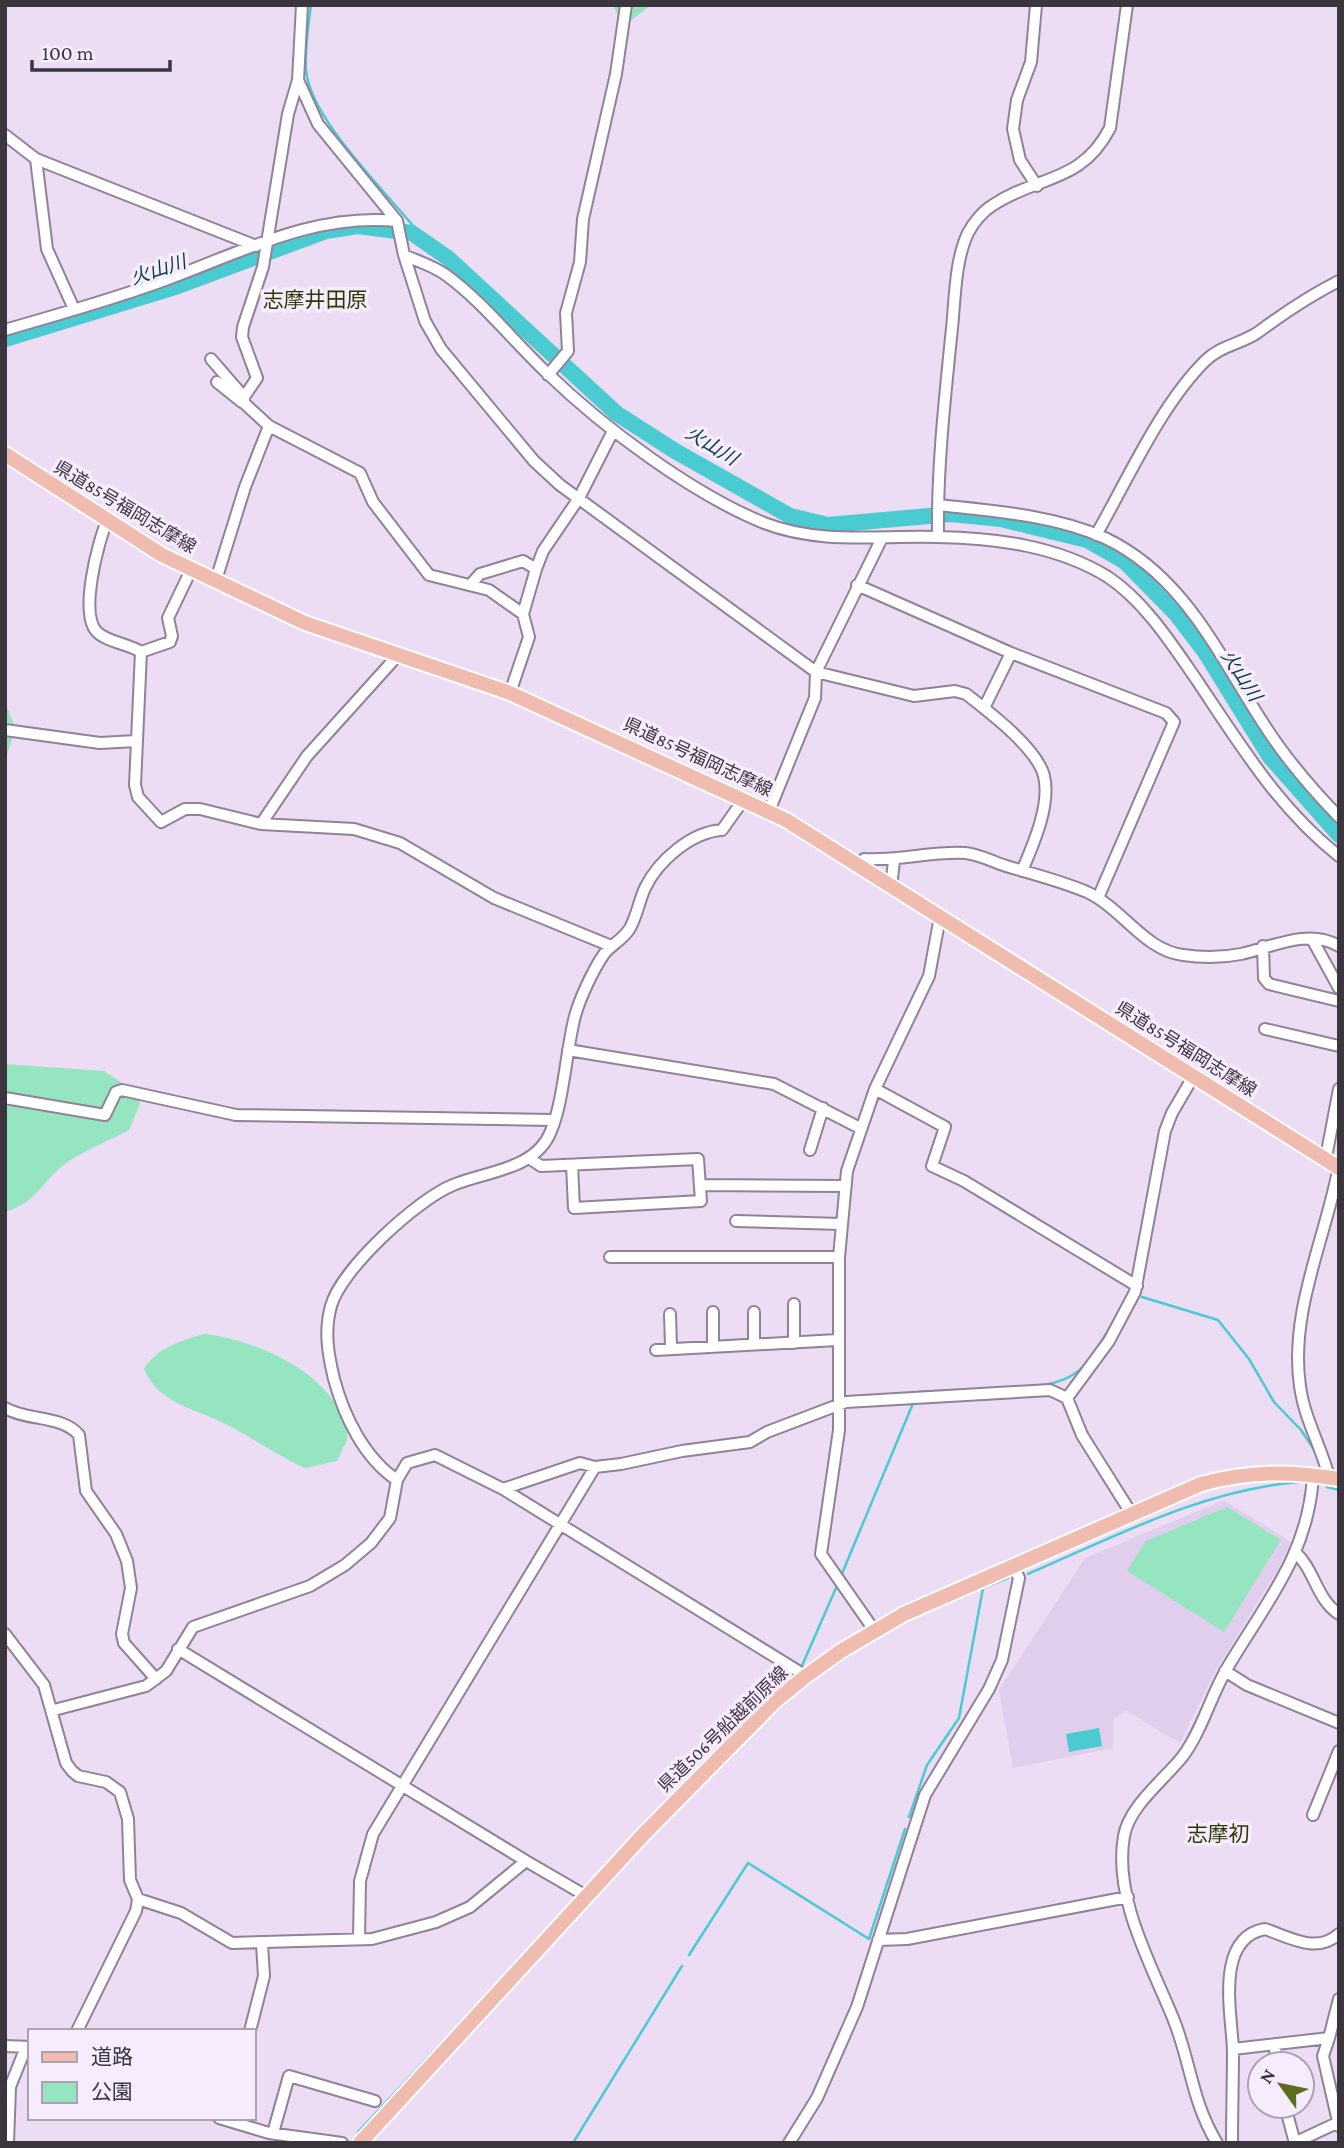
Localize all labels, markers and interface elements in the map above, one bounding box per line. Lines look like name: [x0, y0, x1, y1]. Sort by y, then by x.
scale bar: [32, 28, 170, 72]
text: 100 m: [42, 41, 94, 65]
water label: 火山川: [128, 250, 190, 288]
district label: 志摩井田原: [263, 288, 368, 312]
water label: 火山川: [682, 422, 743, 470]
street label: 県道85号福岡志摩線: [50, 457, 200, 557]
water label: 火山川: [1217, 646, 1267, 707]
street label: 県道85号福岡志摩線: [620, 714, 776, 800]
street label: 県道85号福岡志摩線: [1112, 998, 1260, 1100]
street label: 県道506号船越前原線: [654, 1662, 792, 1796]
district label: 志摩初: [1187, 1822, 1250, 1846]
legend: [28, 2029, 256, 2120]
text: 道路: [91, 2045, 133, 2069]
north arrow: [1246, 2050, 1316, 2120]
text: N: [1255, 2065, 1280, 2087]
text: 公園: [91, 2080, 133, 2104]

